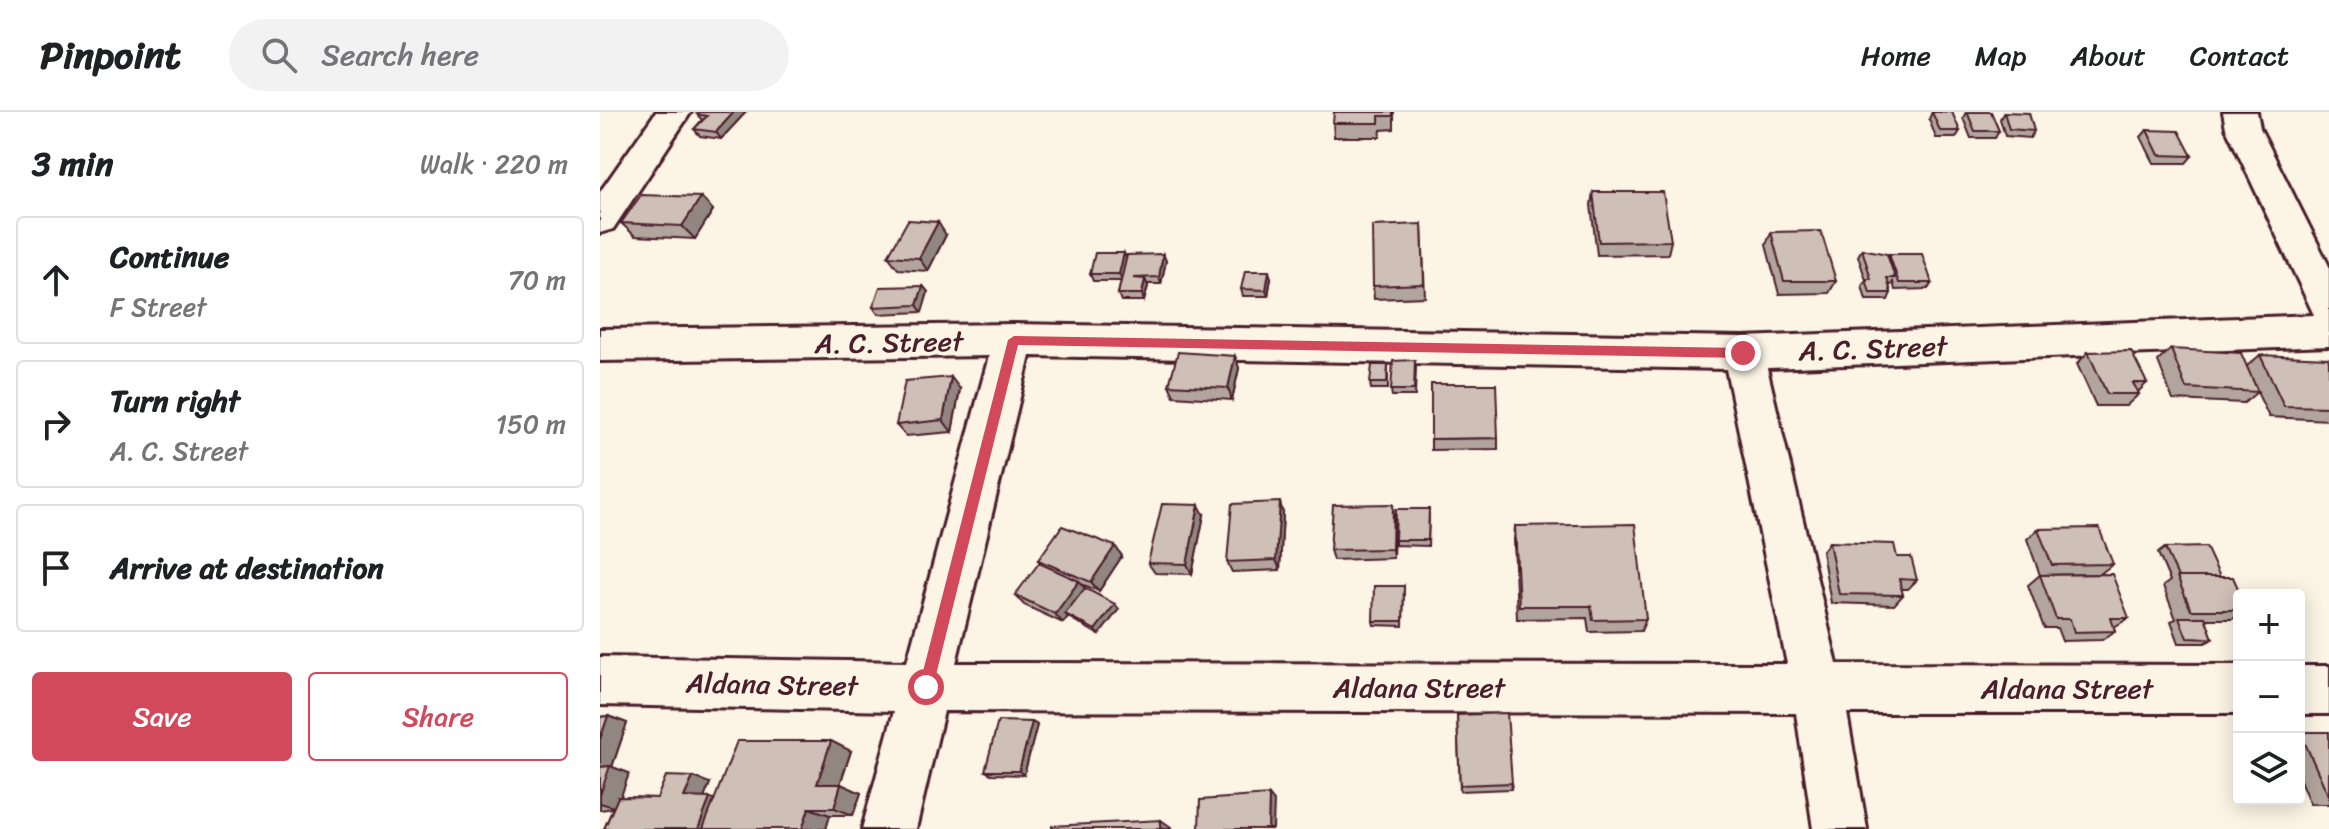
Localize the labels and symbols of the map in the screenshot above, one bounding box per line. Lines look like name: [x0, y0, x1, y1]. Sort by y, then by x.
street label: A. C. Street: [813, 317, 965, 368]
street label: A. C. Street: [1797, 321, 1950, 376]
route end: [1725, 335, 1761, 371]
street label: Aldana Street: [684, 658, 860, 711]
street label: Aldana Street: [1332, 663, 1507, 712]
street label: Aldana Street: [1980, 664, 2155, 713]
route start: [908, 669, 944, 705]

